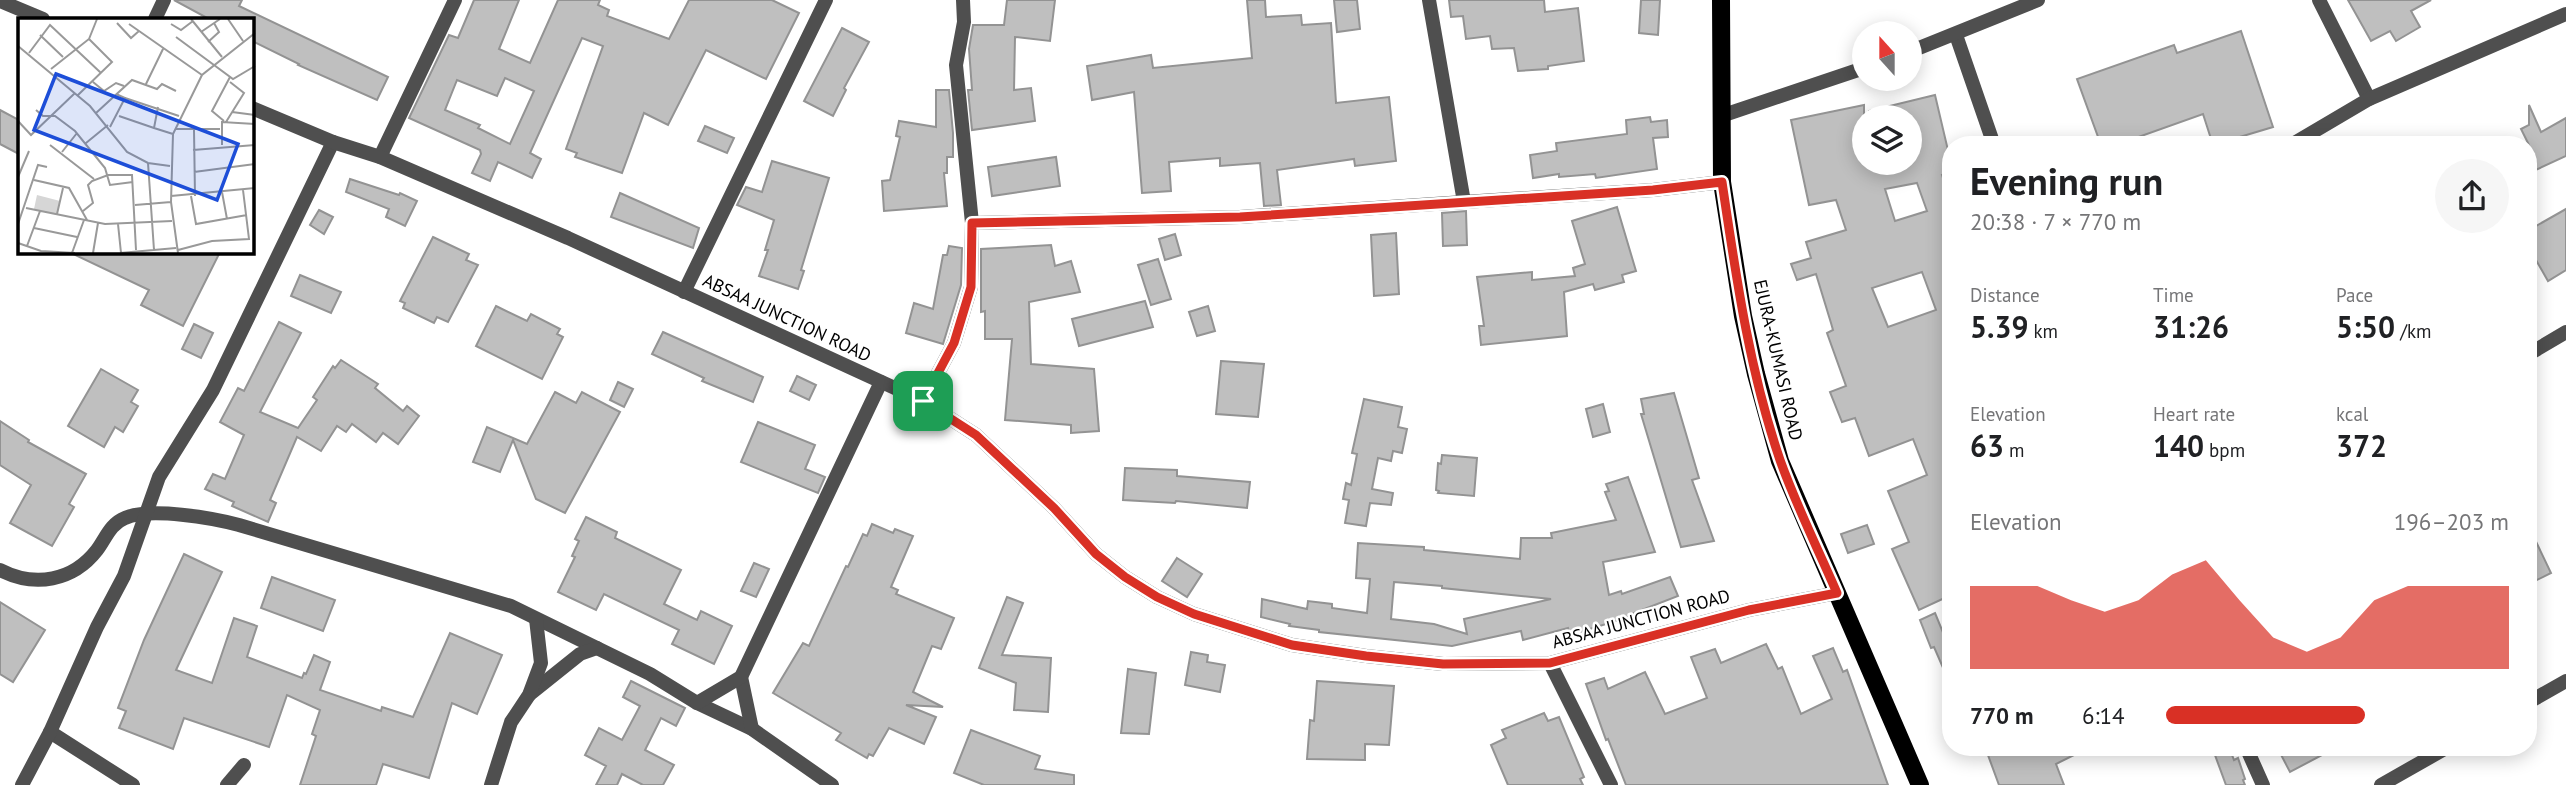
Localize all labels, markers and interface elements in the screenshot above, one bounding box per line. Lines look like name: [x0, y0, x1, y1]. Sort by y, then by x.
inset map: [18, 18, 254, 254]
north arrow: [1852, 21, 1922, 91]
map controls: [1852, 21, 1922, 175]
button: layers: [1852, 105, 1922, 175]
text: Evening run: [1970, 156, 2163, 205]
button: share: [2435, 159, 2509, 233]
text: 20:38 · 7 × 770 m: [1970, 207, 2141, 236]
street label: ABSAA JUNCTION ROAD: [699, 268, 875, 367]
street label: EJURA-KUMASI ROAD: [1749, 277, 1808, 443]
text: Distance: [1970, 283, 2040, 307]
text: Time: [2153, 283, 2194, 307]
text: Pace: [2336, 283, 2373, 307]
text: 5.39: [1970, 307, 2028, 346]
text: 31:26: [2153, 307, 2229, 346]
text: 5:50: [2336, 307, 2395, 346]
text: km: [2028, 319, 2058, 343]
text: /km: [2395, 319, 2431, 343]
pin: [893, 371, 953, 431]
icon: arrive: [904, 382, 942, 420]
text: Elevation: [1970, 402, 2046, 426]
text: Heart rate: [2153, 402, 2235, 426]
text: kcal: [2336, 402, 2368, 426]
text: 63: [1970, 426, 2004, 465]
text: 140: [2153, 426, 2204, 465]
text: 372: [2336, 426, 2387, 465]
text: m: [2004, 438, 2025, 462]
text: bpm: [2204, 438, 2245, 462]
text: Elevation: [1970, 507, 2062, 536]
text: 196–203 m: [2394, 507, 2509, 536]
street label: ABSAA JUNCTION ROAD: [1549, 584, 1732, 653]
text: 770 m: [1970, 701, 2033, 730]
text: 6:14: [2082, 701, 2125, 730]

